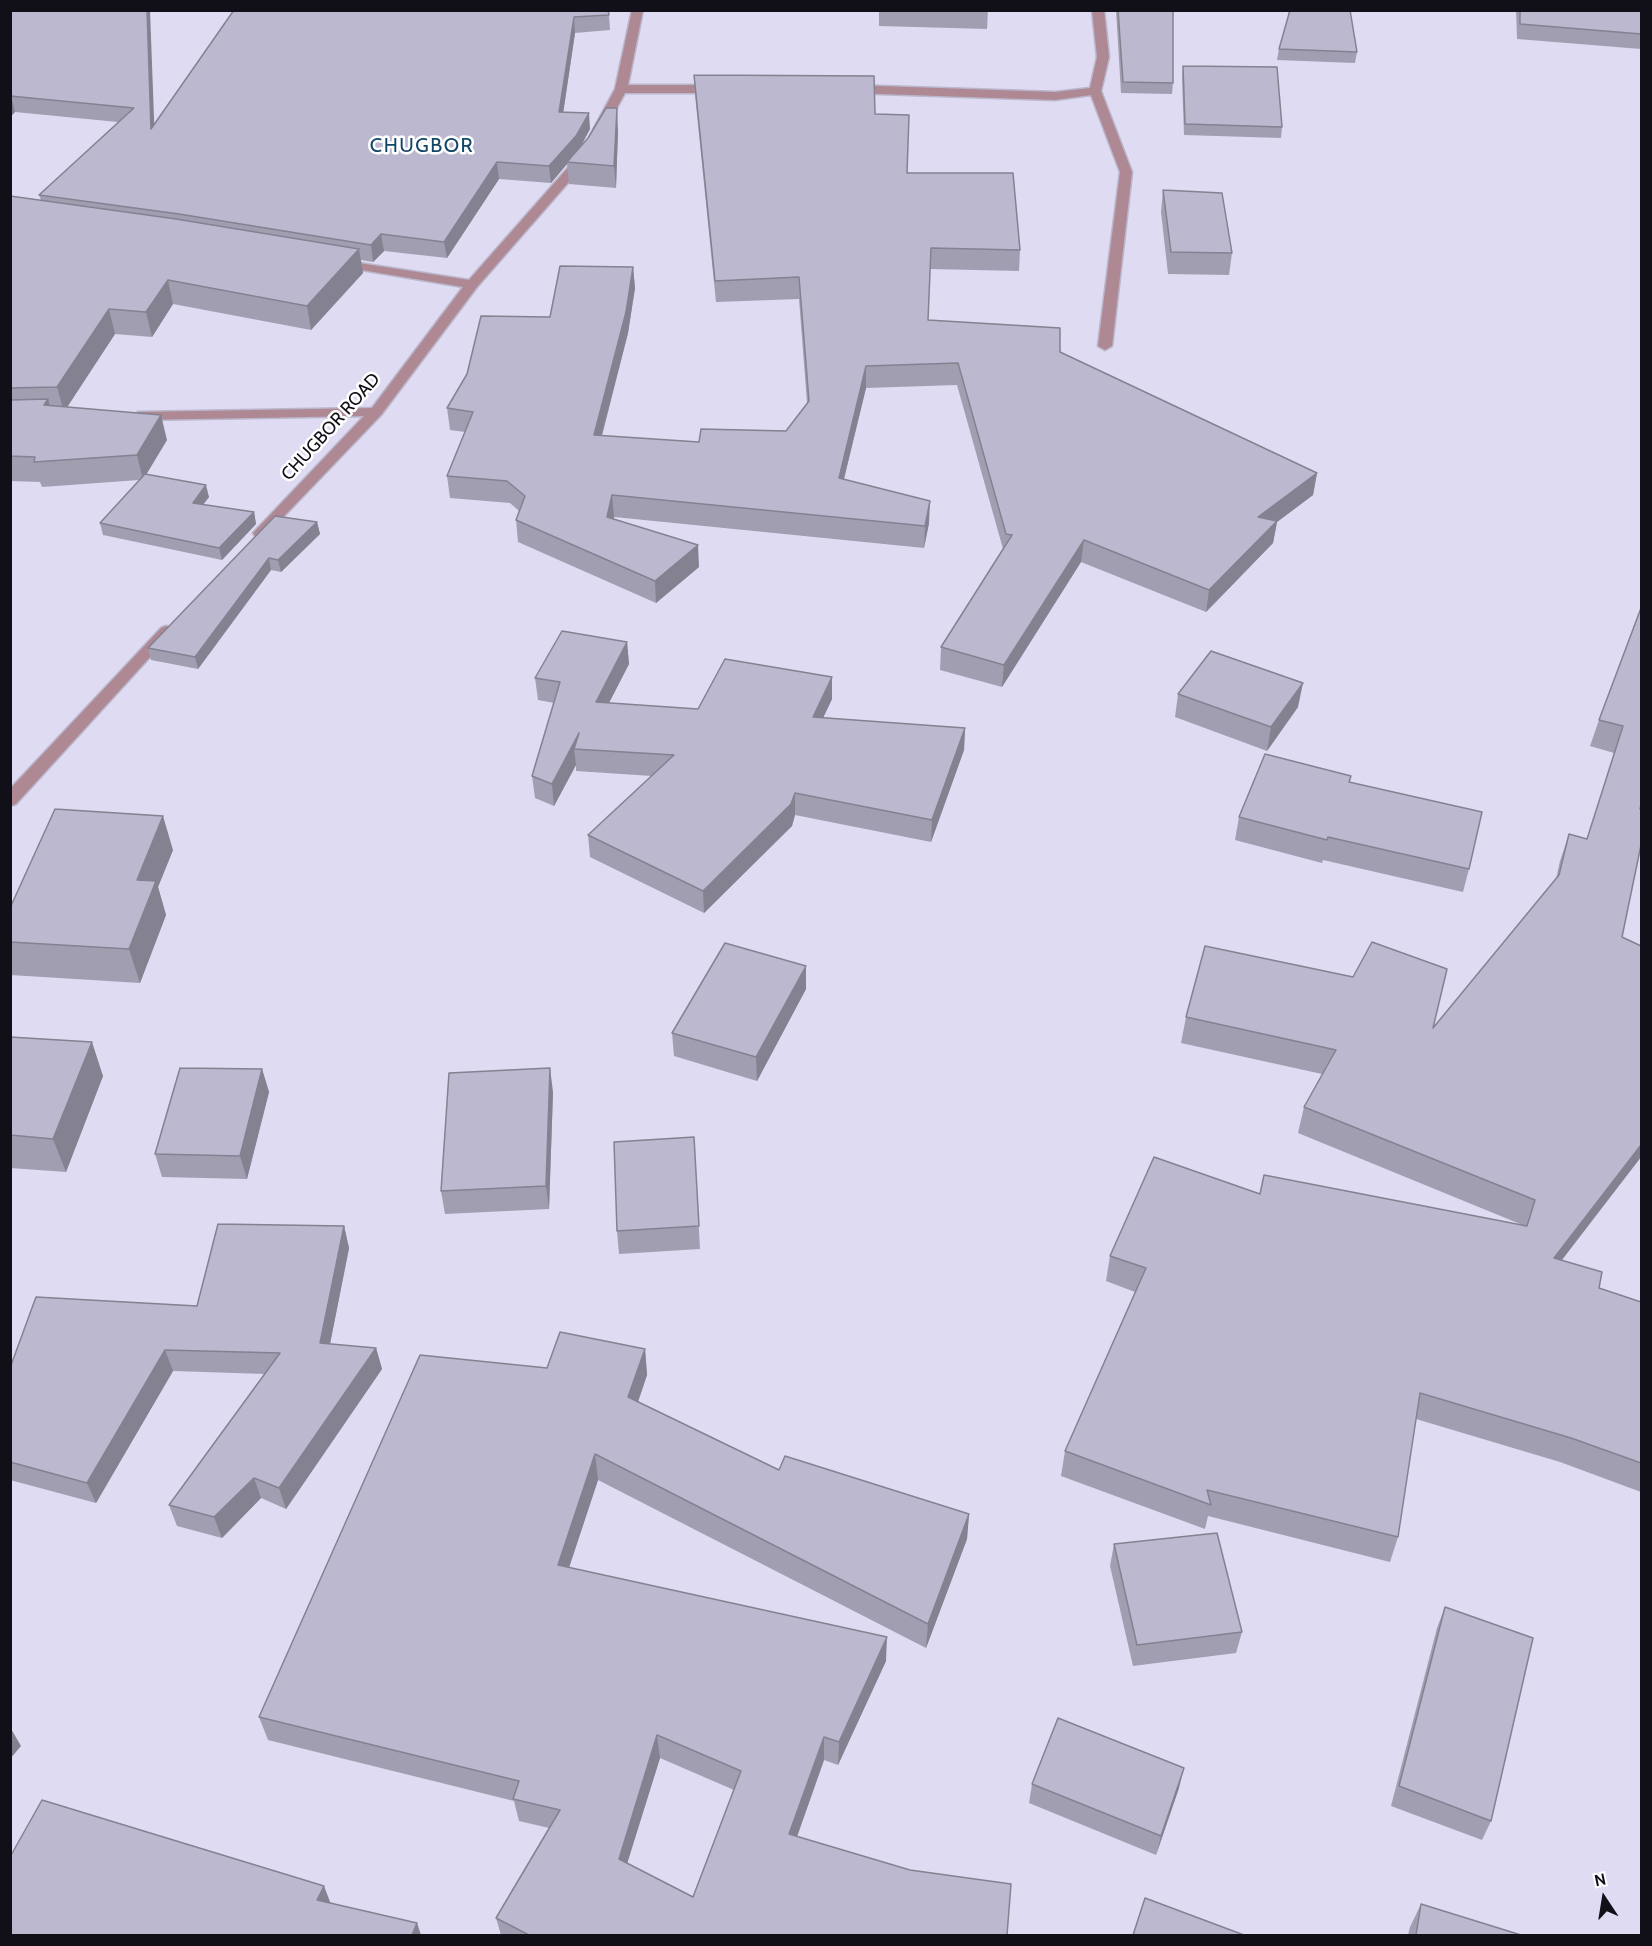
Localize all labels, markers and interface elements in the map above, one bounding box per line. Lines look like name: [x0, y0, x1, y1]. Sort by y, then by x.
district label: CHUGBOR: [370, 134, 474, 158]
street label: CHUGBOR ROAD: [277, 369, 385, 485]
north arrow: [1574, 1868, 1634, 1928]
text: N: [1593, 1869, 1608, 1890]

